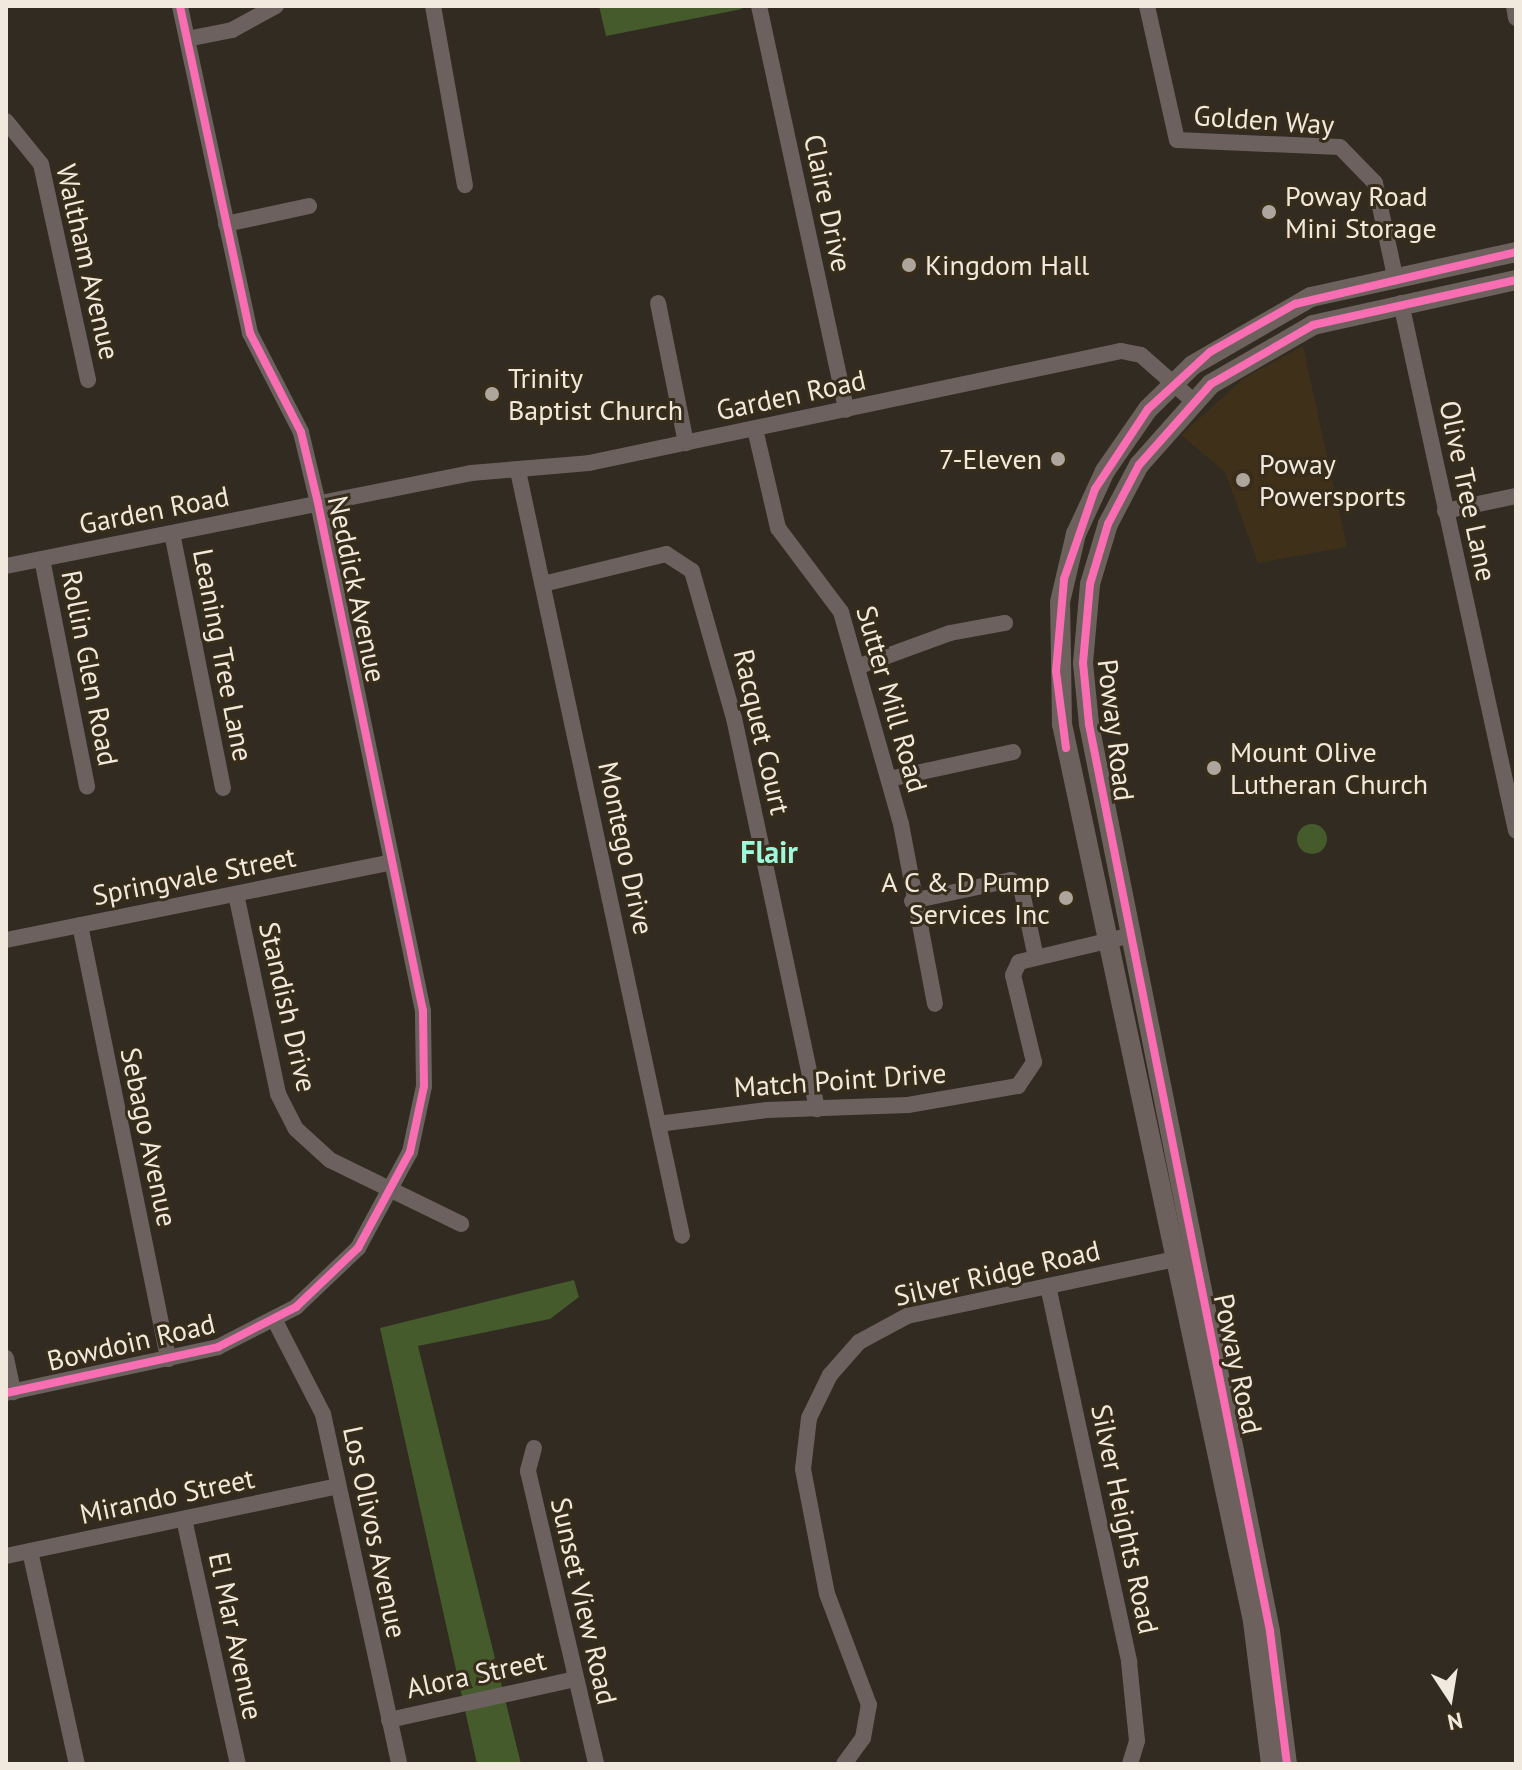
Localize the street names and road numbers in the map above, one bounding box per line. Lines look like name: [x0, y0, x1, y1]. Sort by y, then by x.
street label: Golden Way: [1192, 98, 1336, 142]
street label: Claire Drive: [797, 131, 859, 275]
street label: Waltham Avenue: [49, 161, 127, 363]
street label: Garden Road: [713, 363, 869, 427]
street label: Olive Tree Lane: [1432, 397, 1504, 585]
street label: Garden Road: [76, 479, 232, 541]
street label: Neddick Avenue: [321, 492, 393, 686]
street label: Leaning Tree Lane: [186, 545, 260, 765]
street label: Rollin Glen Road: [55, 567, 125, 769]
street label: Sutter Mill Road: [849, 602, 935, 796]
street label: Racquet Court: [727, 646, 797, 818]
street label: Poway Road: [1091, 657, 1141, 803]
street label: Montego Drive: [591, 759, 661, 937]
street label: Springvale Street: [90, 840, 298, 912]
street label: Standish Drive: [252, 919, 324, 1095]
street label: Sebago Avenue: [114, 1044, 184, 1230]
street label: Match Point Drive: [733, 1056, 947, 1104]
street label: Silver Ridge Road: [891, 1233, 1103, 1313]
street label: Poway Road: [1207, 1290, 1269, 1438]
street label: Bowdoin Road: [44, 1306, 218, 1378]
street label: Silver Heights Road: [1084, 1401, 1166, 1637]
street label: Los Olivos Avenue: [336, 1422, 414, 1642]
street label: Mirando Street: [77, 1461, 257, 1531]
street label: Sunset View Road: [544, 1493, 624, 1709]
street label: El Mar Avenue: [202, 1549, 270, 1723]
street label: Alora Street: [403, 1643, 549, 1705]

